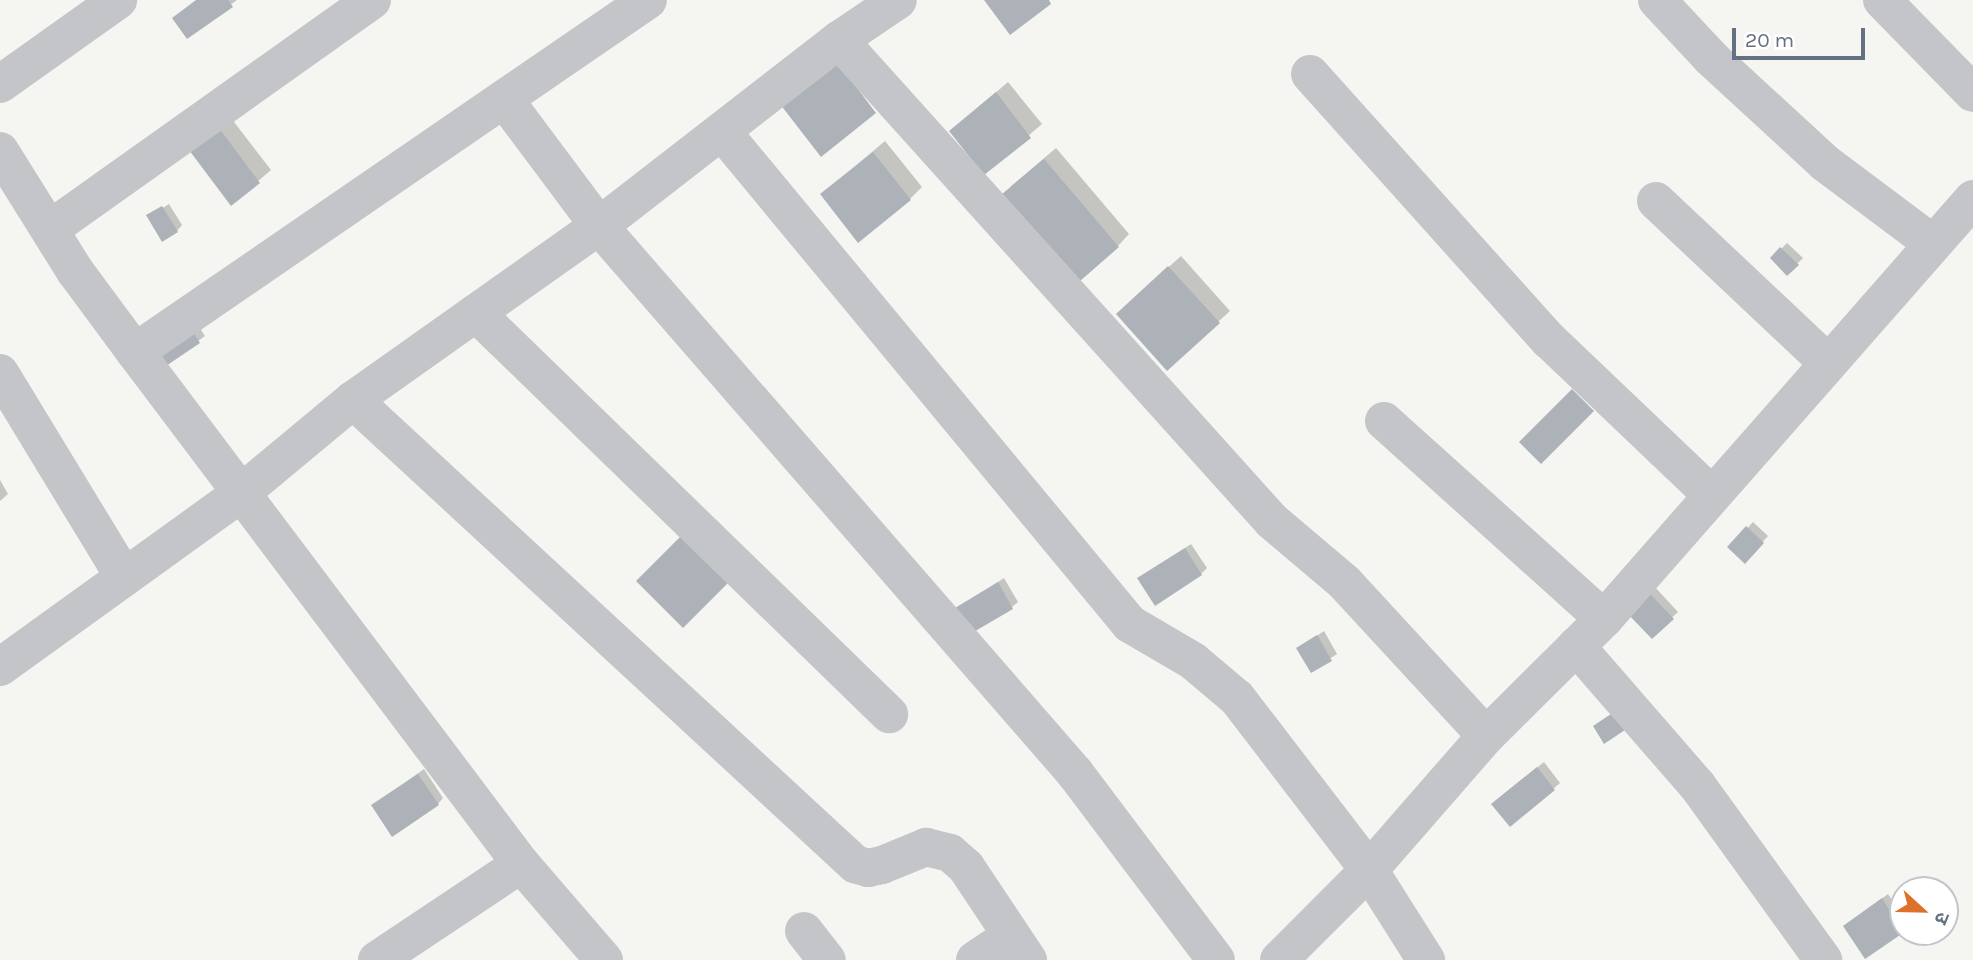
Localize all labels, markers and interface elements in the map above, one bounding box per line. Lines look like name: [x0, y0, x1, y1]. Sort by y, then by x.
scale bar: [1735, 14, 1868, 58]
text: 20 m: [1745, 28, 1794, 52]
north arrow: [1889, 876, 1959, 946]
text: उ: [1929, 909, 1954, 927]

